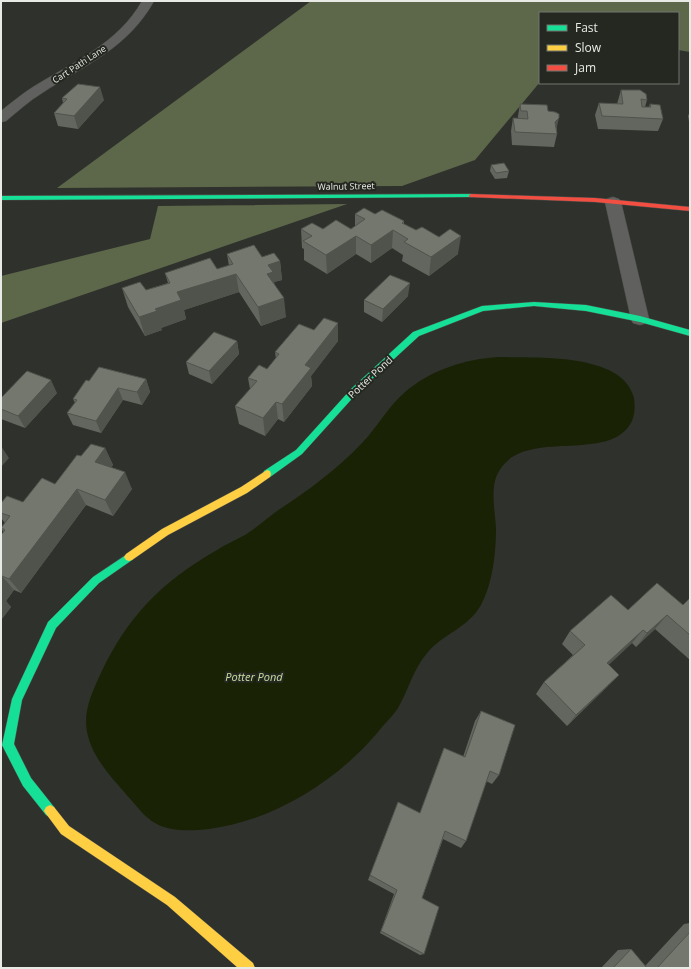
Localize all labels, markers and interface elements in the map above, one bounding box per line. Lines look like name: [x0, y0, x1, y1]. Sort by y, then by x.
legend: [539, 12, 679, 84]
text: Fast: [575, 19, 598, 36]
text: Slow: [575, 39, 602, 56]
street label: Cart Path Lane: [50, 42, 108, 86]
text: Jam: [574, 59, 596, 76]
street label: Walnut Street: [317, 179, 375, 193]
street label: Potter Pond: [345, 353, 395, 401]
water label: Potter Pond: [225, 669, 283, 684]

